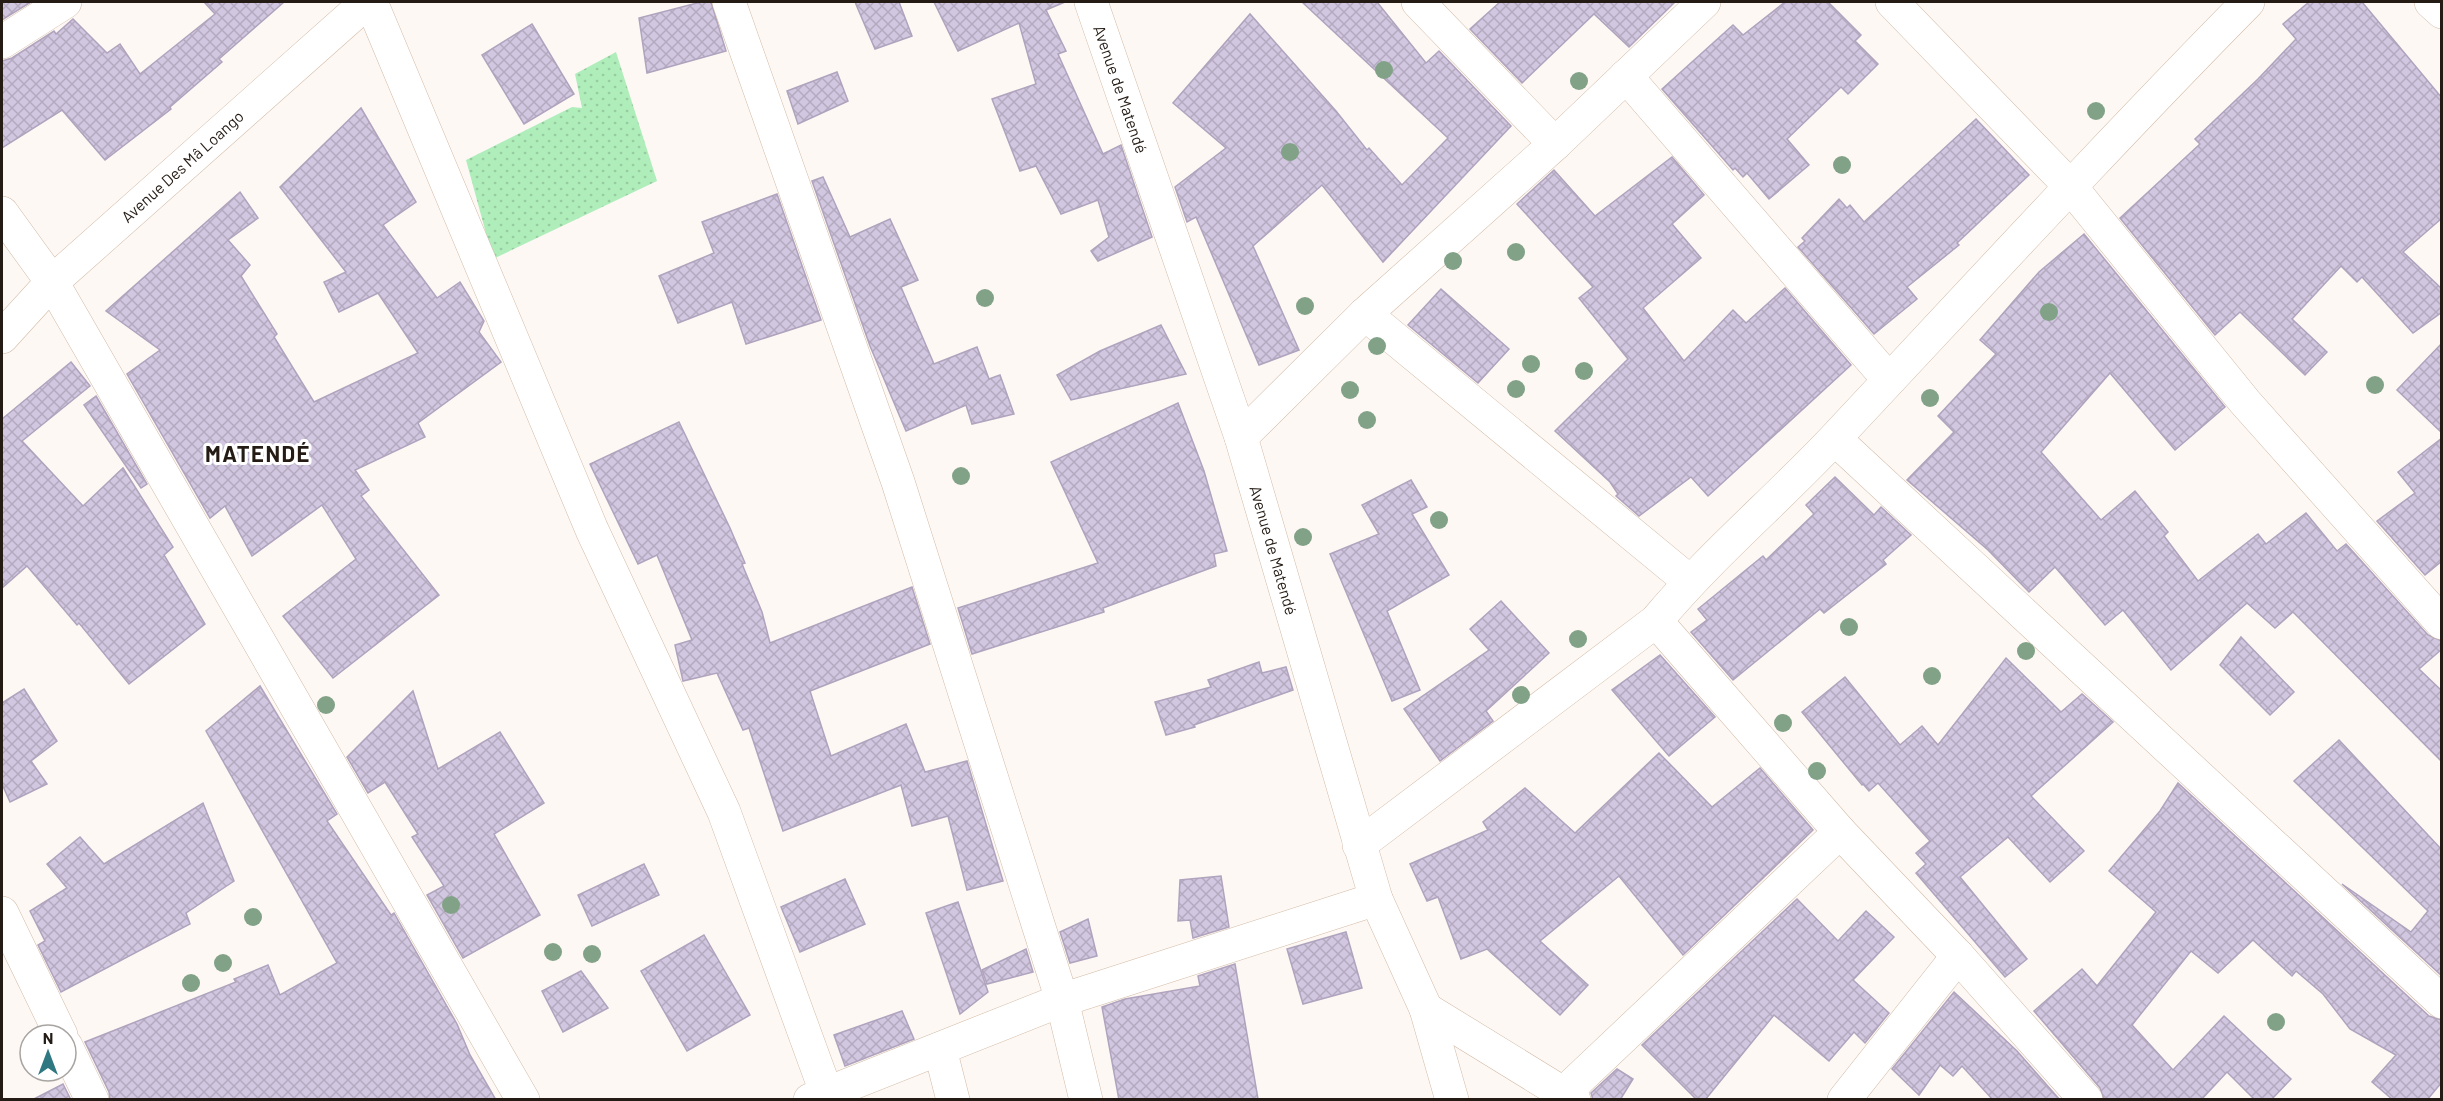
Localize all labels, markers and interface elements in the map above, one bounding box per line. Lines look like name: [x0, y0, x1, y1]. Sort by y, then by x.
street label: Avenue de Matendé: [1090, 23, 1152, 155]
street label: Avenue Des Mâ Loango: [117, 106, 247, 226]
district label: MATENDÉ: [205, 440, 311, 466]
street label: Avenue de Matendé: [1246, 483, 1302, 617]
north arrow: [18, 1023, 78, 1083]
text: N: [43, 1028, 53, 1047]

